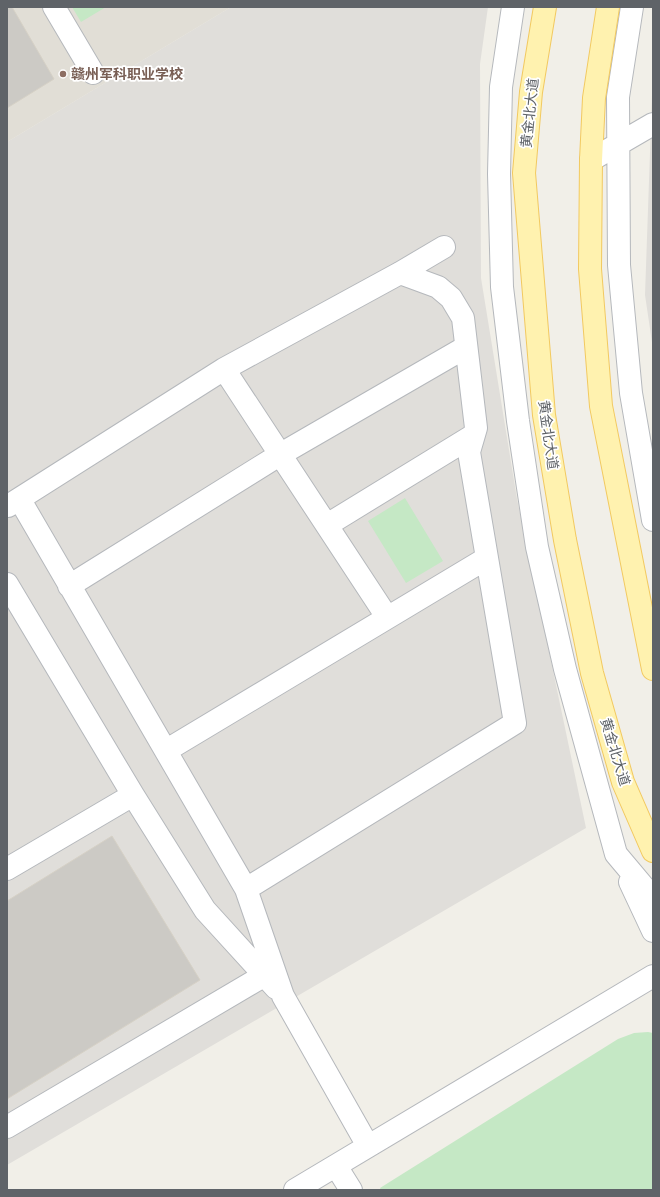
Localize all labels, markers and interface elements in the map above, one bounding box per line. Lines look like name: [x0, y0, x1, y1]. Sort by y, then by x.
place label: 赣州军科职业学校: [71, 65, 183, 84]
marker: 赣州军科职业学校: [58, 69, 68, 79]
street label: 黄金北大道: [517, 77, 543, 149]
street label: 黄金北大道: [534, 399, 562, 471]
street label: 黄金北大道: [596, 716, 634, 788]

